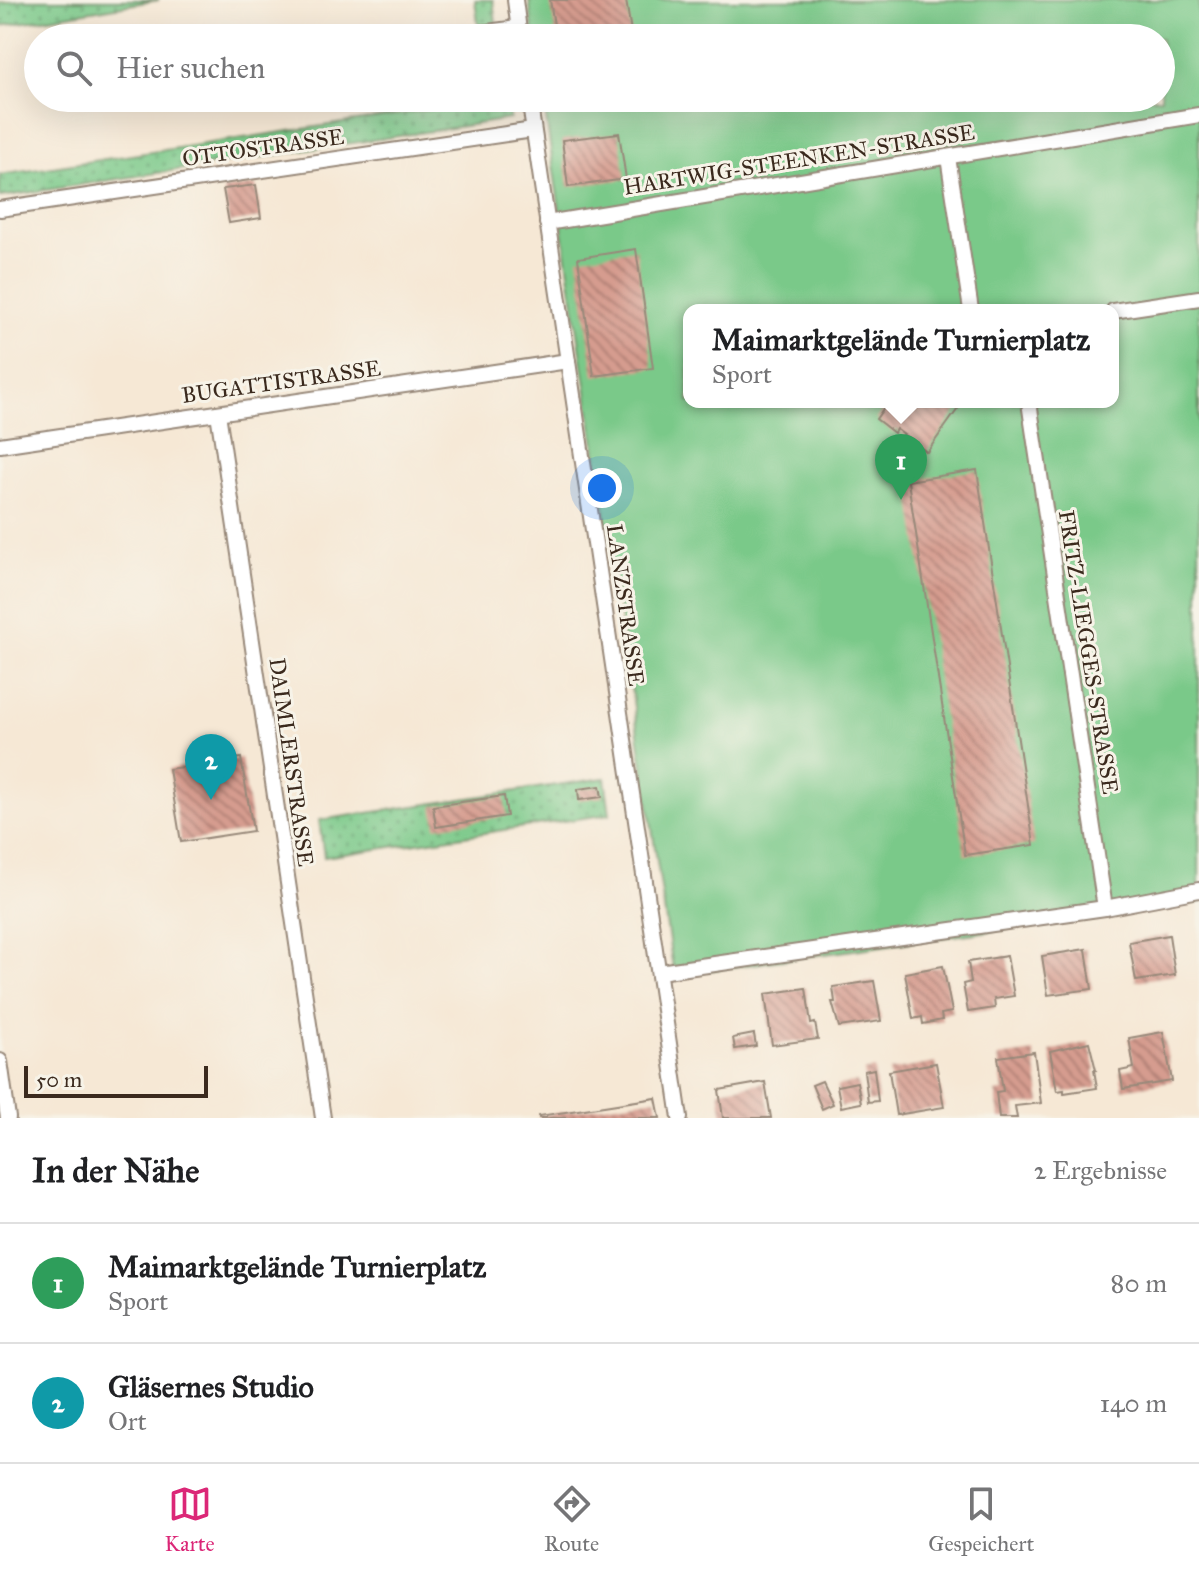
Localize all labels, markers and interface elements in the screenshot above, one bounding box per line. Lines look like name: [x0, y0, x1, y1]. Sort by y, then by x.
search box: [24, 24, 1175, 112]
icon: search: [52, 46, 96, 90]
text: Hier suchen: [116, 50, 265, 86]
street label: HARTWIG-STEENKEN-STRASSE: [622, 118, 977, 201]
street label: OTTOSTRASSE: [180, 123, 346, 172]
popup: [683, 304, 1119, 408]
text: Maimarktgelände Turnierplatz: [712, 322, 1090, 358]
street label: BUGATTISTRASSE: [180, 354, 383, 409]
text: Sport: [712, 358, 772, 390]
pin: 1: [875, 434, 927, 500]
your location: [582, 468, 622, 508]
street label: FRITZ-LIEGGES-STRASSE: [1053, 508, 1124, 796]
street label: LANZSTRASSE: [601, 522, 650, 688]
street label: DAIMLERSTRASSE: [263, 656, 320, 868]
pin: 2: [185, 734, 237, 800]
scale bar: [24, 1062, 208, 1098]
text: 50 m: [36, 1066, 82, 1093]
text: In der Nähe: [32, 1150, 199, 1191]
text: 2 Ergebnisse: [1034, 1154, 1167, 1186]
text: Maimarktgelände Turnierplatz: [108, 1249, 486, 1285]
text: 1: [53, 1267, 63, 1299]
text: 80 m: [1111, 1267, 1167, 1299]
text: Sport: [108, 1285, 168, 1317]
text: Gläsernes Studio: [108, 1369, 314, 1405]
text: 2: [52, 1387, 64, 1419]
text: 140 m: [1100, 1387, 1167, 1419]
text: Ort: [108, 1405, 147, 1437]
tab: Karte: [165, 1482, 215, 1557]
tab: Route: [544, 1482, 599, 1557]
tab: Gespeichert: [928, 1482, 1034, 1557]

